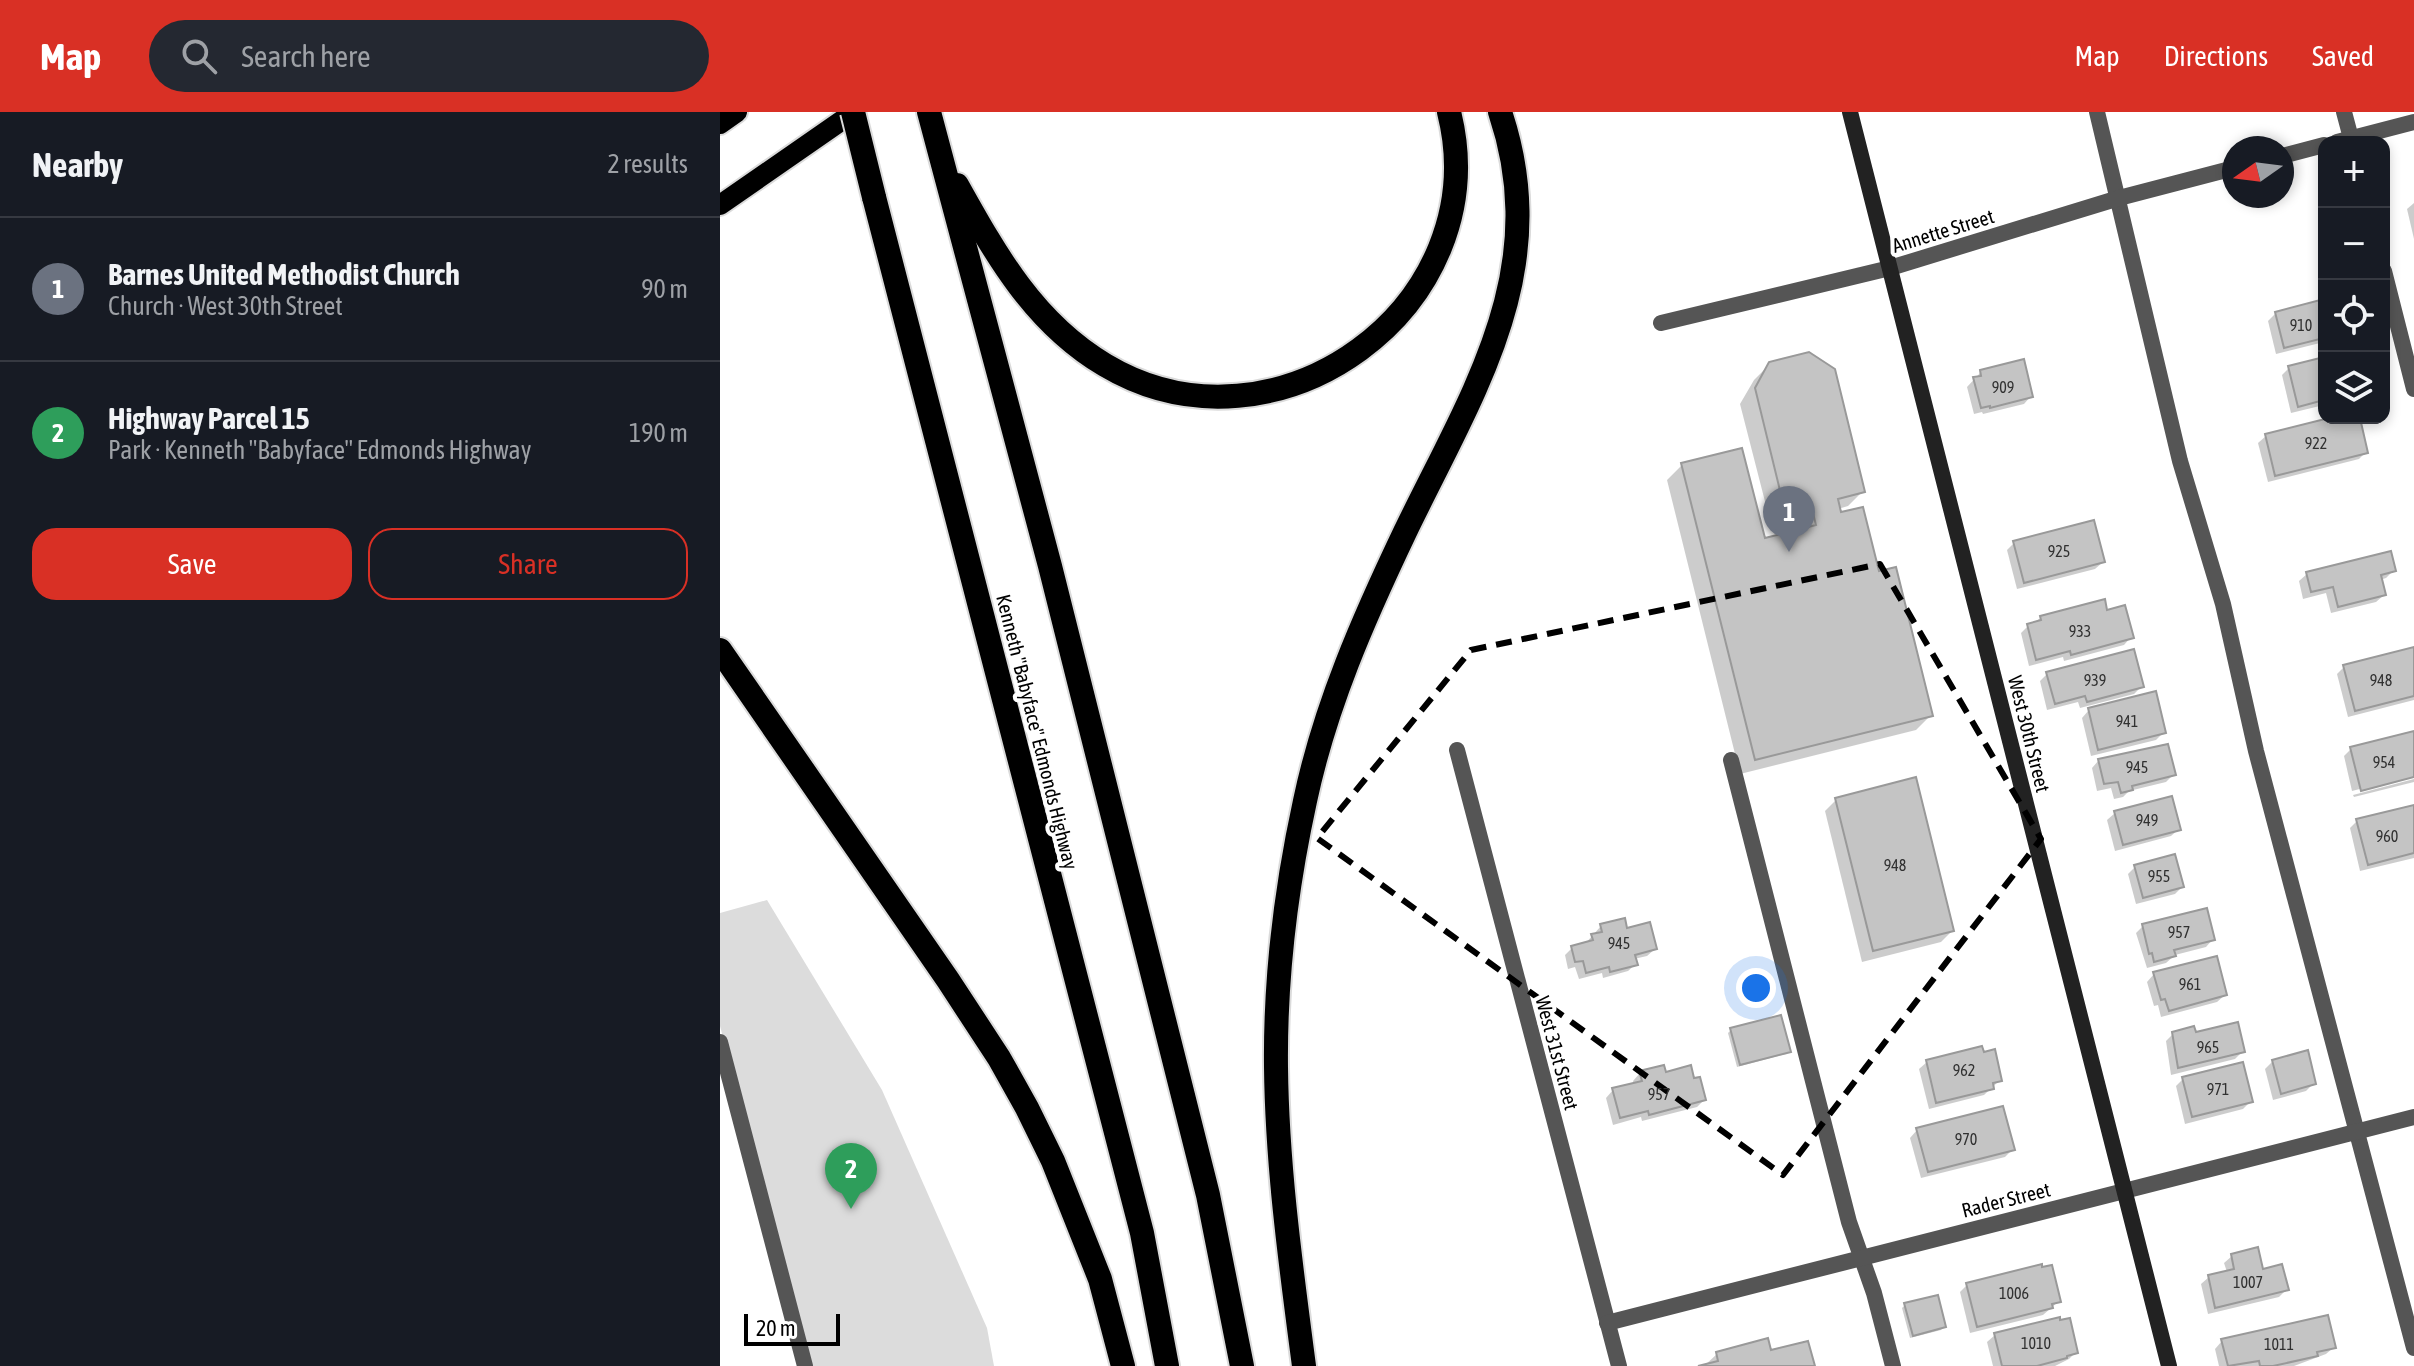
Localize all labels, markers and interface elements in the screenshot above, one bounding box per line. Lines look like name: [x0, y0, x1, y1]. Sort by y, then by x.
search box: [149, 20, 709, 92]
icon: search: [177, 34, 221, 78]
text: Map: [40, 35, 101, 78]
text: Search here: [241, 39, 371, 73]
text: Map: [2075, 40, 2120, 72]
text: Directions: [2164, 40, 2268, 72]
text: Saved: [2312, 40, 2374, 72]
north arrow: [2222, 136, 2294, 208]
map controls: [2318, 136, 2390, 424]
button: +: [2318, 136, 2390, 208]
text: Nearby: [32, 145, 123, 184]
text: 2 results: [607, 149, 688, 179]
street label: Annette Street: [1889, 204, 1997, 257]
button: −: [2318, 208, 2390, 280]
text: Barnes United Methodist Church: [108, 257, 460, 291]
text: 1: [52, 274, 64, 304]
text: 90 m: [641, 274, 688, 304]
button: locate: [2318, 280, 2390, 352]
text: Church · West 30th Street: [108, 291, 343, 321]
house number: 910: [2290, 316, 2312, 334]
button: layers: [2318, 352, 2390, 424]
house number: 909: [1992, 378, 2014, 396]
text: Highway Parcel 15: [108, 401, 310, 435]
text: 2: [52, 418, 64, 448]
text: 190 m: [629, 418, 688, 448]
house number: 922: [2305, 434, 2327, 452]
text: Park · Kenneth "Babyface" Edmonds Highway: [108, 435, 531, 465]
pin: 1: [1763, 486, 1815, 552]
button: Save: [32, 528, 352, 600]
button: Share: [368, 528, 688, 600]
house number: 925: [2048, 542, 2070, 560]
street label: Kenneth "Babyface" Edmonds Highway: [992, 592, 1083, 872]
house number: 933: [2069, 622, 2091, 640]
house number: 939: [2084, 671, 2106, 689]
house number: 948: [2370, 671, 2392, 689]
street label: West 30th Street: [2004, 673, 2055, 795]
house number: 941: [2116, 712, 2138, 730]
house number: 954: [2373, 753, 2395, 771]
house number: 945: [2126, 758, 2148, 776]
house number: 949: [2136, 811, 2158, 829]
house number: 960: [2376, 827, 2398, 845]
house number: 948: [1884, 856, 1906, 874]
house number: 955: [2148, 867, 2170, 885]
house number: 957: [2168, 923, 2190, 941]
house number: 945: [1608, 934, 1630, 952]
your location: [1736, 968, 1776, 1008]
house number: 961: [2179, 975, 2201, 993]
street label: West 31st Street: [1531, 993, 1584, 1112]
house number: 965: [2197, 1038, 2219, 1056]
house number: 962: [1953, 1061, 1975, 1079]
house number: 971: [2207, 1080, 2229, 1098]
house number: 957: [1648, 1085, 1670, 1103]
house number: 970: [1955, 1130, 1977, 1148]
pin: 2: [825, 1143, 877, 1209]
street label: Rader Street: [1959, 1177, 2053, 1222]
house number: 1007: [2233, 1273, 2263, 1291]
house number: 1006: [1999, 1284, 2029, 1302]
scale bar: [744, 1310, 840, 1346]
text: 20 m: [756, 1315, 796, 1341]
house number: 1010: [2021, 1334, 2051, 1352]
house number: 1011: [2264, 1335, 2294, 1353]

